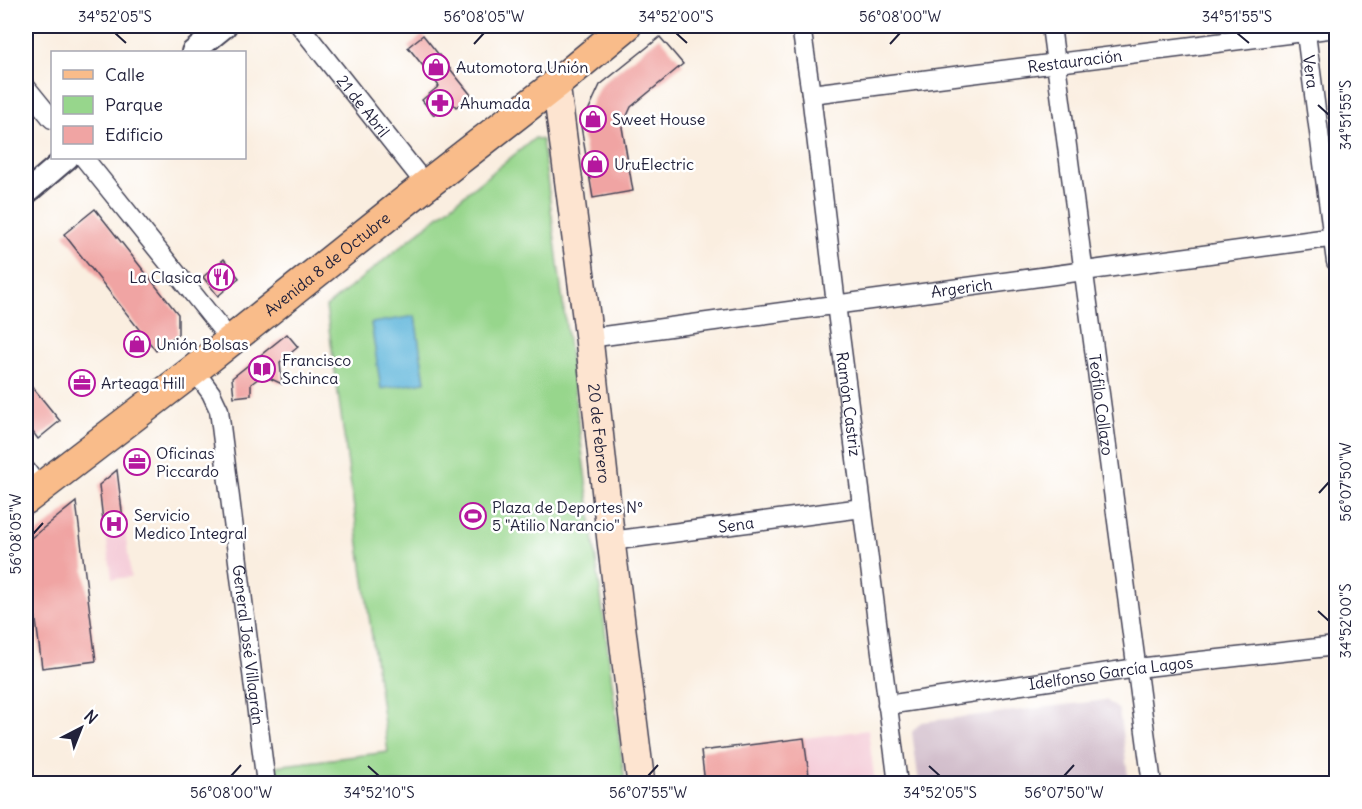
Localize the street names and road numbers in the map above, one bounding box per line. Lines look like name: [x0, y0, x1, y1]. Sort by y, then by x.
street label: Restauración: [1027, 45, 1123, 77]
street label: Vera: [1299, 54, 1323, 90]
street label: 21 de Abril: [333, 71, 394, 141]
street label: Avenida 8 de Octubre: [260, 208, 394, 320]
street label: Argerich: [930, 274, 994, 302]
street label: Ramón Castriz: [832, 350, 866, 458]
street label: Teófilo Collazo: [1085, 353, 1118, 457]
street label: 20 de Febrero: [584, 382, 615, 484]
street label: Sena: [717, 512, 755, 537]
street label: General José Villagrán: [229, 563, 268, 726]
street label: Idelfonso García Lagos: [1027, 652, 1194, 694]

